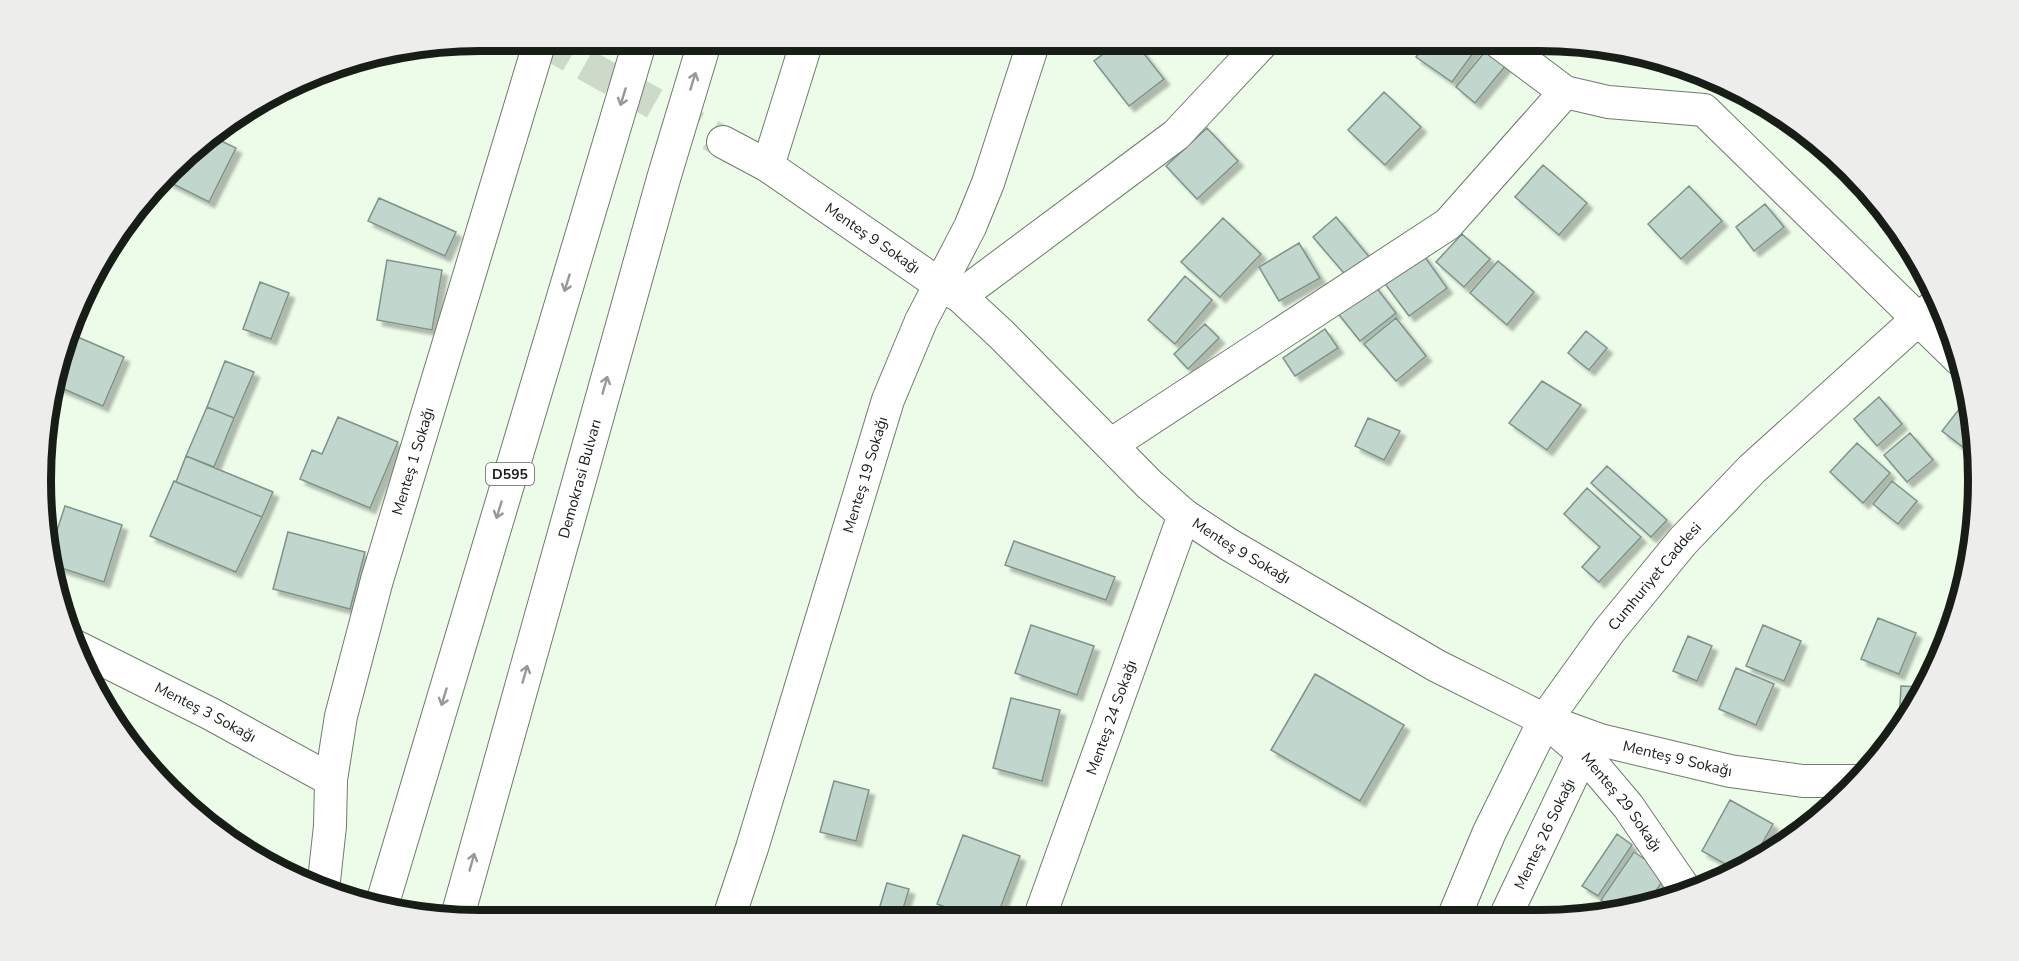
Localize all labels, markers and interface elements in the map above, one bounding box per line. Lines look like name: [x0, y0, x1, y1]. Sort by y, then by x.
one-way arrow: [688, 72, 699, 91]
one-way arrow: [617, 87, 628, 106]
street label: Menteş 9 Sokağı: [821, 198, 924, 278]
one-way arrow: [561, 273, 572, 292]
one-way arrow: [600, 376, 612, 395]
street label: Menteş 1 Sokağı: [387, 405, 439, 518]
street label: Menteş 19 Sokağı: [838, 414, 892, 535]
street label: Demokrasi Bulvarı: [554, 417, 606, 541]
road number: D595: [486, 463, 534, 485]
one-way arrow: [493, 501, 504, 520]
street label: Menteş 9 Sokağı: [1188, 513, 1294, 588]
street label: Cumhuriyet Caddesi: [1603, 518, 1706, 635]
street label: Menteş 24 Sokağı: [1081, 657, 1141, 778]
one-way arrow: [520, 665, 531, 684]
street label: Menteş 3 Sokağı: [151, 677, 260, 747]
one-way arrow: [438, 687, 449, 706]
street label: Menteş 9 Sokağı: [1621, 736, 1733, 781]
street label: Menteş 29 Sokağı: [1577, 748, 1666, 856]
street label: Menteş 26 Sokağı: [1510, 775, 1579, 893]
one-way arrow: [467, 853, 478, 872]

